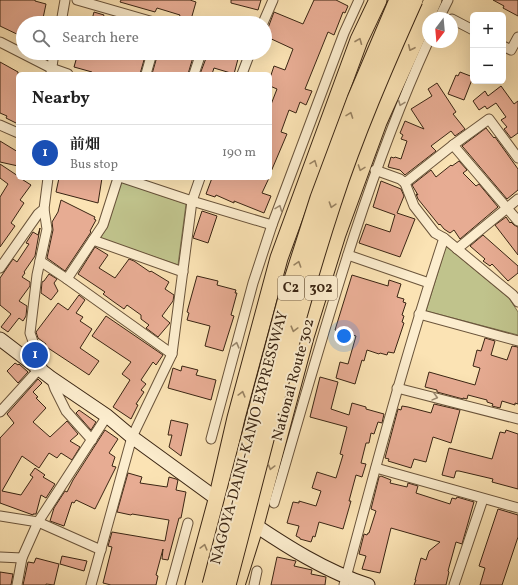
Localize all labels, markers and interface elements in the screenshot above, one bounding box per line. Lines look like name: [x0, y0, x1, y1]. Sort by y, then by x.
north arrow: [422, 12, 458, 48]
map controls: [470, 12, 506, 84]
button: +: [470, 12, 506, 48]
search box: [16, 16, 272, 60]
icon: search: [30, 27, 52, 49]
text: Search here: [62, 28, 139, 49]
one-way arrow: [354, 38, 362, 46]
one-way arrow: [408, 44, 416, 52]
button: −: [470, 48, 506, 84]
text: Nearby: [32, 87, 90, 110]
one-way arrow: [398, 100, 406, 107]
one-way arrow: [346, 111, 354, 118]
text: 前畑: [70, 135, 100, 156]
text: 1: [42, 144, 48, 162]
text: 190 m: [222, 144, 256, 162]
text: Bus stop: [70, 156, 118, 174]
one-way arrow: [310, 160, 318, 167]
one-way arrow: [357, 164, 366, 171]
one-way arrow: [328, 201, 337, 208]
one-way arrow: [274, 204, 282, 211]
one-way arrow: [293, 260, 302, 267]
road number: C2: [278, 276, 304, 300]
road number: 302: [305, 276, 337, 300]
street label: NAGOYA-DAINI-KANJO EXPRESSWAY: [206, 309, 294, 567]
street label: National Route 302: [268, 316, 320, 444]
one-way arrow: [290, 326, 299, 333]
your location: [334, 326, 354, 346]
pin: 1: [22, 340, 48, 370]
one-way arrow: [232, 342, 240, 348]
one-way arrow: [238, 391, 246, 397]
one-way arrow: [432, 393, 438, 401]
one-way arrow: [267, 463, 276, 470]
one-way arrow: [200, 544, 208, 551]

